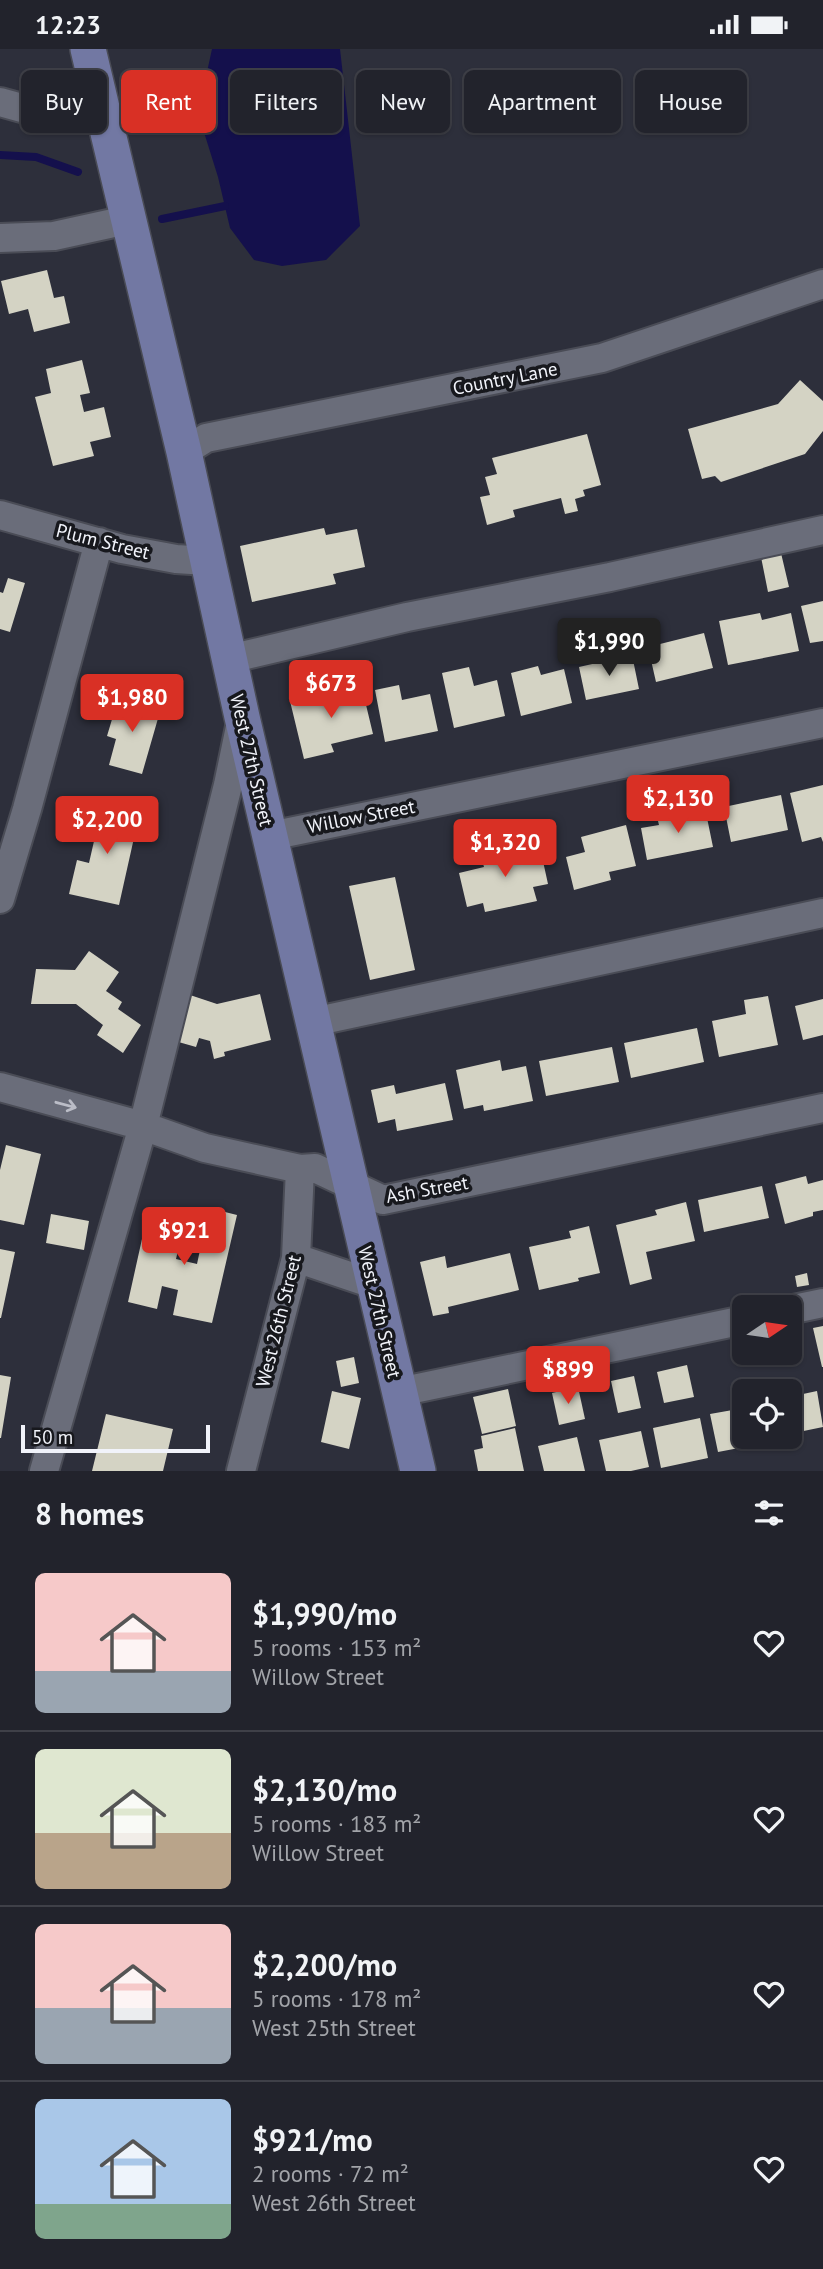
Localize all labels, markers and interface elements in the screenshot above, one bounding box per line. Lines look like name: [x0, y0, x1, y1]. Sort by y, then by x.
text: 12:23: [35, 8, 101, 41]
chip: Buy: [21, 70, 107, 133]
chip: Rent: [121, 70, 216, 133]
chip: Filters: [230, 70, 342, 133]
chip: New: [356, 70, 450, 133]
chip: Apartment: [464, 70, 621, 133]
chip: House: [635, 70, 747, 133]
street label: Country Lane: [451, 356, 559, 400]
street label: Plum Street: [54, 518, 153, 564]
pin: $1,990: [552, 619, 666, 678]
text: $1,990: [573, 626, 645, 655]
pin: $673: [290, 661, 372, 720]
text: $673: [305, 668, 357, 697]
pin: $1,980: [75, 675, 189, 734]
text: $1,980: [96, 682, 168, 711]
street label: West 27th Street: [225, 692, 279, 829]
pin: $2,130: [621, 775, 735, 835]
text: $2,130: [642, 783, 714, 812]
street label: Willow Street: [305, 794, 417, 838]
pin: $2,200: [50, 797, 164, 856]
text: $2,200: [71, 804, 143, 833]
pin: $1,320: [448, 819, 562, 879]
text: $1,320: [469, 827, 541, 856]
one-way arrow: [54, 1099, 77, 1112]
street label: Ash Street: [384, 1170, 471, 1208]
pin: $921: [143, 1207, 225, 1267]
text: $921: [158, 1215, 210, 1244]
street label: West 27th Street: [353, 1244, 407, 1381]
street label: West 26th Street: [250, 1252, 306, 1390]
north arrow: [732, 1295, 802, 1365]
map controls: [732, 1295, 802, 1449]
pin: $899: [527, 1347, 609, 1406]
text: $899: [542, 1354, 594, 1383]
button: locate: [732, 1379, 802, 1449]
scale bar: [21, 1422, 210, 1454]
text: 50 m: [32, 1425, 73, 1449]
text: 8 homes: [35, 1494, 144, 1533]
icon: filters: [750, 1494, 788, 1532]
text: $1,990/mo: [252, 1594, 397, 1633]
icon: home: [91, 1601, 175, 1685]
icon: heart: [750, 1624, 788, 1662]
text: 5 rooms · 153 m²: [252, 1633, 421, 1662]
text: Willow Street: [252, 1662, 384, 1691]
text: $2,130/mo: [252, 1770, 397, 1809]
icon: home: [91, 1777, 175, 1861]
icon: heart: [750, 1800, 788, 1838]
text: 5 rooms · 183 m²: [252, 1809, 421, 1838]
text: Willow Street: [252, 1838, 384, 1867]
text: $2,200/mo: [252, 1945, 397, 1984]
icon: home: [91, 1952, 175, 2036]
icon: heart: [750, 1975, 788, 2013]
text: 5 rooms · 178 m²: [252, 1984, 421, 2013]
text: West 25th Street: [252, 2013, 416, 2042]
text: $921/mo: [252, 2120, 373, 2159]
icon: home: [91, 2127, 175, 2211]
icon: heart: [750, 2150, 788, 2188]
text: 2 rooms · 72 m²: [252, 2159, 409, 2188]
text: West 26th Street: [252, 2188, 416, 2217]

